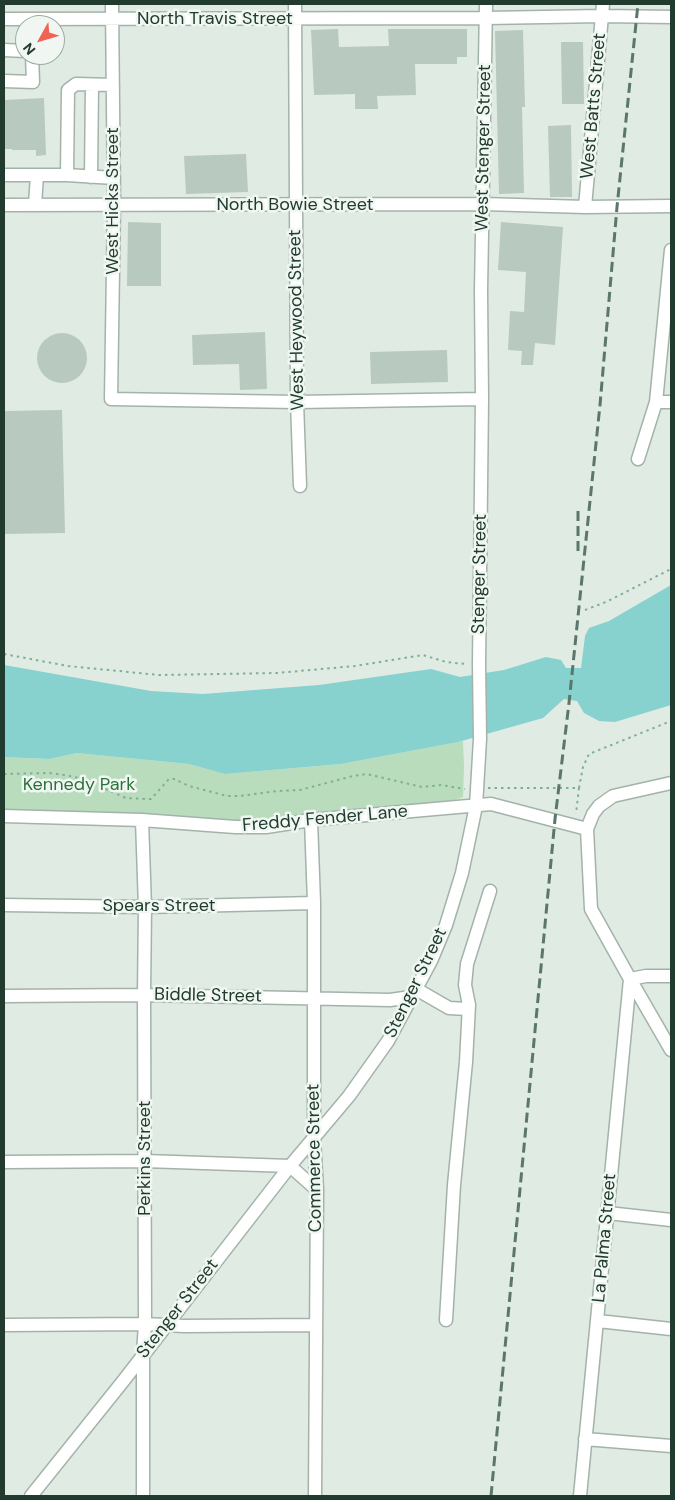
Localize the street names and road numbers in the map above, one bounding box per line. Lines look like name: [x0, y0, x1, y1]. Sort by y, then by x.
street label: North Travis Street: [137, 8, 293, 30]
street label: West Batts Street: [577, 32, 611, 180]
street label: West Stenger Street: [472, 64, 496, 232]
street label: West Hicks Street: [102, 127, 124, 275]
street label: North Bowie Street: [216, 194, 374, 216]
street label: West Heywood Street: [285, 229, 309, 411]
street label: Stenger Street: [468, 514, 492, 634]
street label: Freddy Fender Lane: [241, 801, 409, 837]
street label: Spears Street: [102, 895, 216, 917]
street label: Stenger Street: [380, 924, 452, 1042]
street label: Biddle Street: [154, 984, 262, 1008]
street label: Commerce Street: [303, 1084, 327, 1232]
street label: Perkins Street: [134, 1100, 156, 1216]
street label: La Palma Street: [589, 1173, 621, 1303]
street label: Stenger Street: [132, 1255, 224, 1363]

